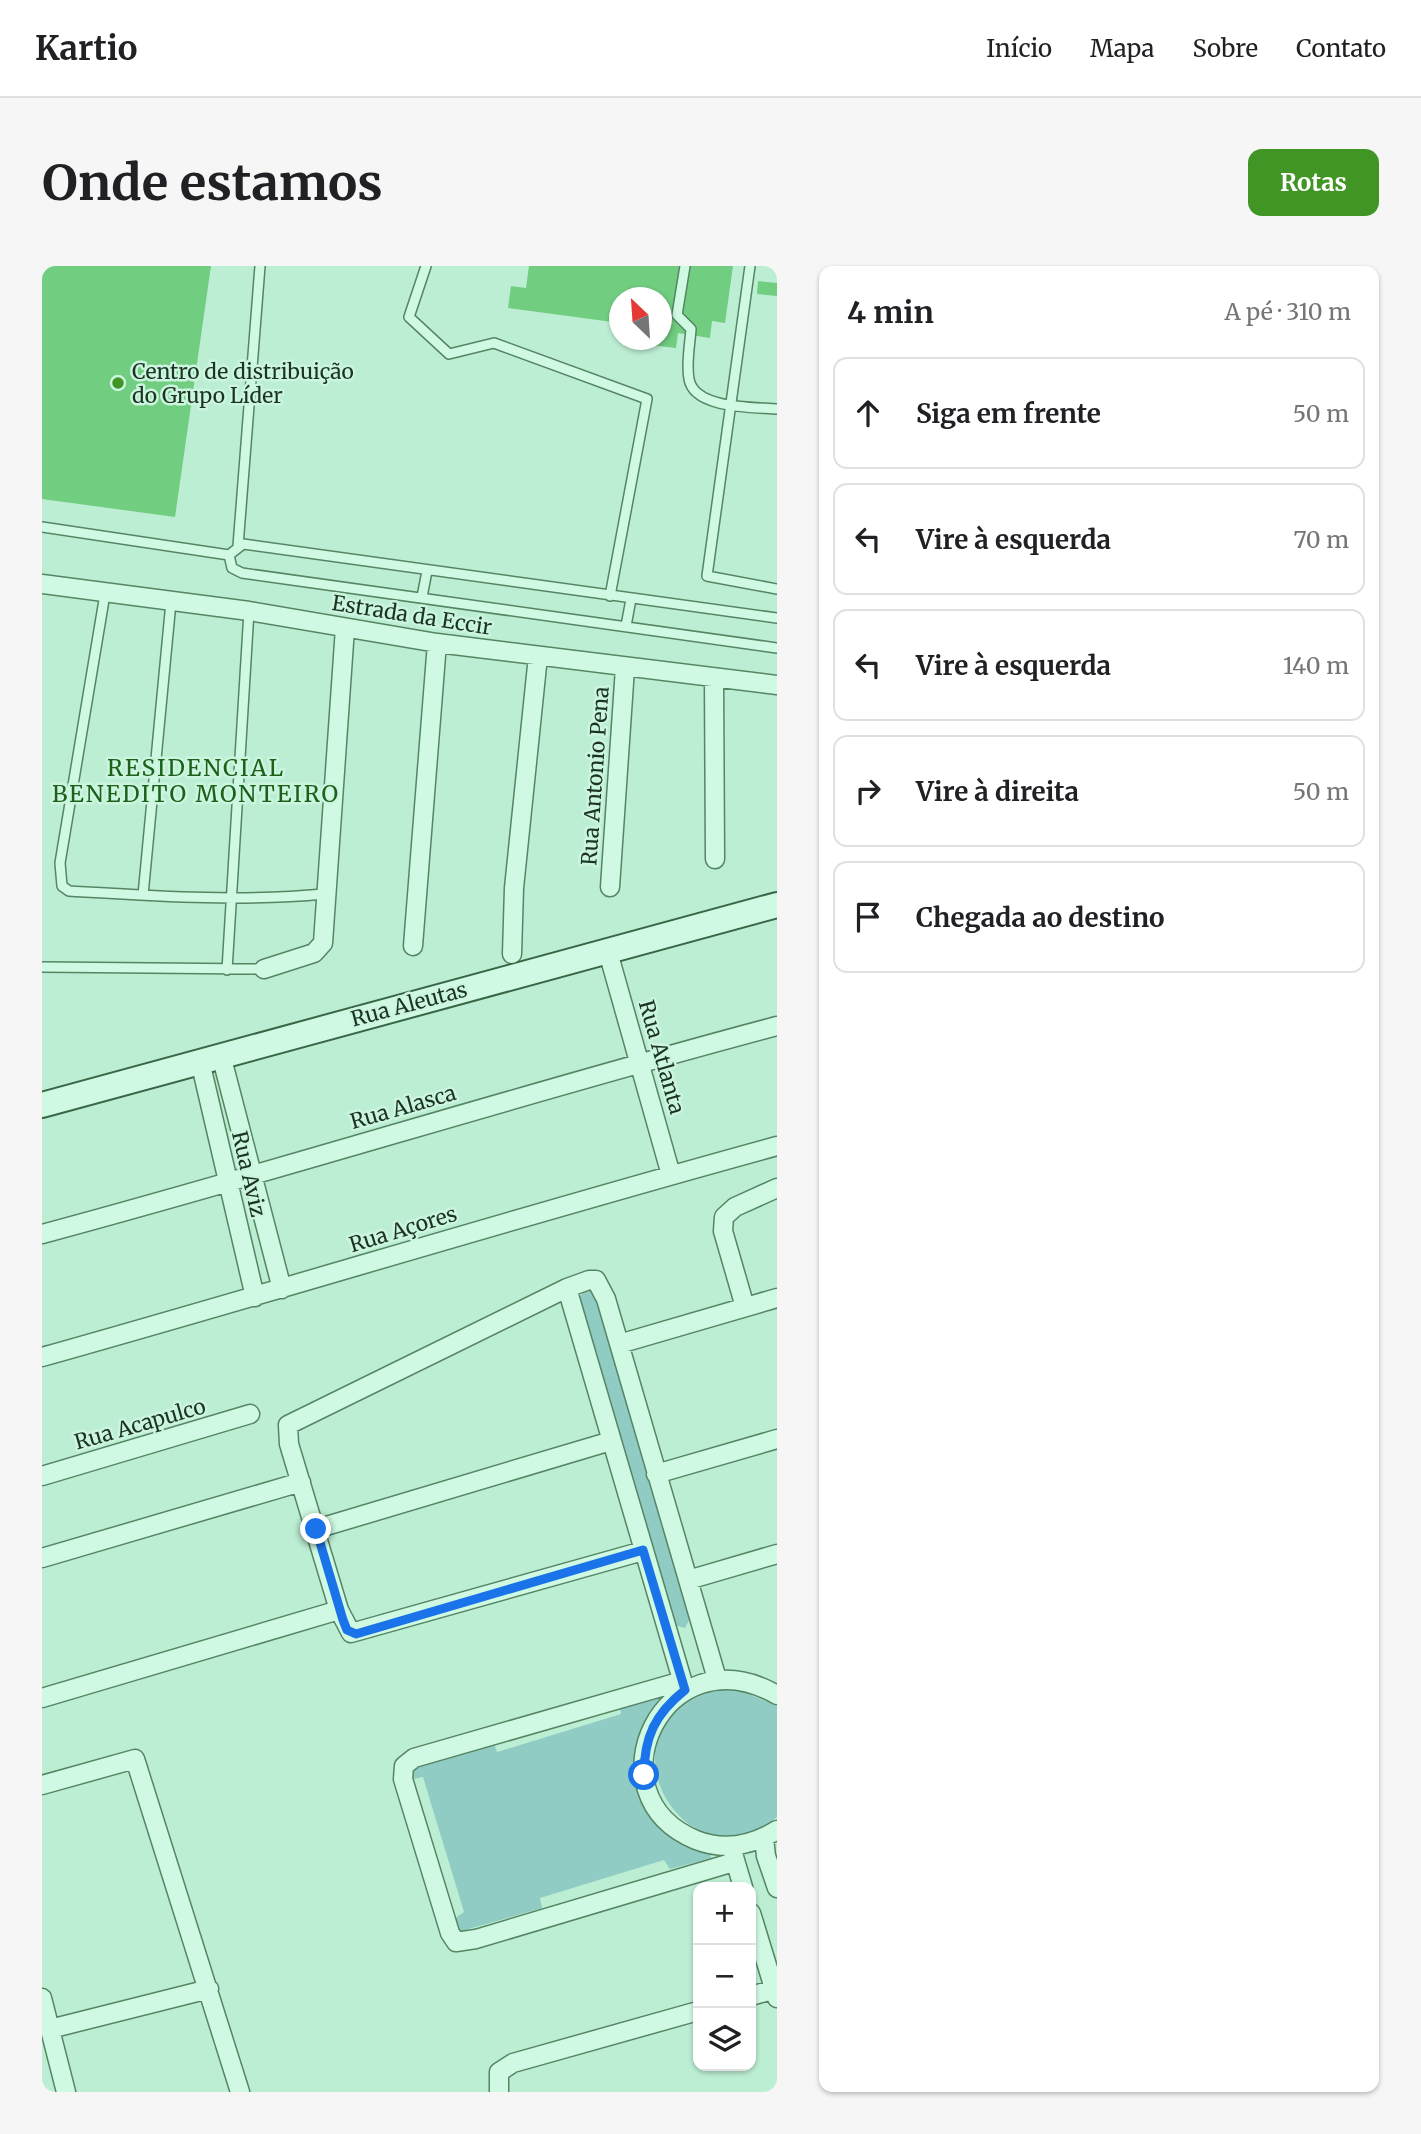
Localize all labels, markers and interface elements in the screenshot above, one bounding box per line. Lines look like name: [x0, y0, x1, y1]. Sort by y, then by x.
text: Kartio: [35, 28, 138, 69]
text: Início: [986, 33, 1052, 64]
text: Mapa: [1090, 33, 1154, 64]
text: Sobre: [1192, 33, 1258, 64]
text: Contato: [1296, 33, 1386, 64]
button: Rotas: [1248, 149, 1379, 216]
text: Onde estamos: [42, 152, 383, 213]
north arrow: [609, 287, 672, 350]
text: 4 min: [847, 293, 934, 331]
text: A pé · 310 m: [1224, 297, 1351, 326]
place label: Centro de distribuição do Grupo Líder: [132, 358, 354, 409]
marker: Centro de distribuição do Grupo Líder: [110, 375, 126, 391]
icon: ahead: [849, 394, 887, 432]
text: Siga em frente: [916, 397, 1101, 430]
text: 50 m: [1293, 399, 1349, 428]
icon: left: [849, 520, 887, 558]
text: Vire à esquerda: [916, 523, 1111, 556]
text: 70 m: [1293, 525, 1349, 554]
street label: Estrada da Eccir: [330, 589, 494, 641]
icon: left: [849, 646, 887, 684]
text: Vire à esquerda: [916, 649, 1111, 682]
text: 140 m: [1283, 651, 1349, 680]
street label: Rua Antonio Pena: [575, 686, 615, 866]
district label: RESIDENCIAL BENEDITO MONTEIRO: [52, 753, 340, 808]
icon: right: [849, 772, 887, 810]
text: Vire à direita: [916, 775, 1079, 808]
text: 50 m: [1293, 777, 1349, 806]
icon: arrive: [849, 898, 887, 936]
text: Chegada ao destino: [916, 901, 1165, 934]
street label: Rua Aleutas: [348, 976, 470, 1032]
street label: Rua Atlanta: [633, 997, 691, 1117]
street label: Rua Alasca: [347, 1079, 459, 1135]
street label: Rua Aviz: [226, 1128, 272, 1220]
street label: Rua Açores: [346, 1200, 460, 1258]
street label: Rua Acapulco: [71, 1392, 209, 1456]
route end: [300, 1513, 331, 1544]
route start: [628, 1759, 659, 1790]
map controls: [693, 1882, 756, 2071]
button: +: [693, 1882, 756, 1945]
button: −: [693, 1945, 756, 2008]
button: layers: [693, 2008, 756, 2071]

